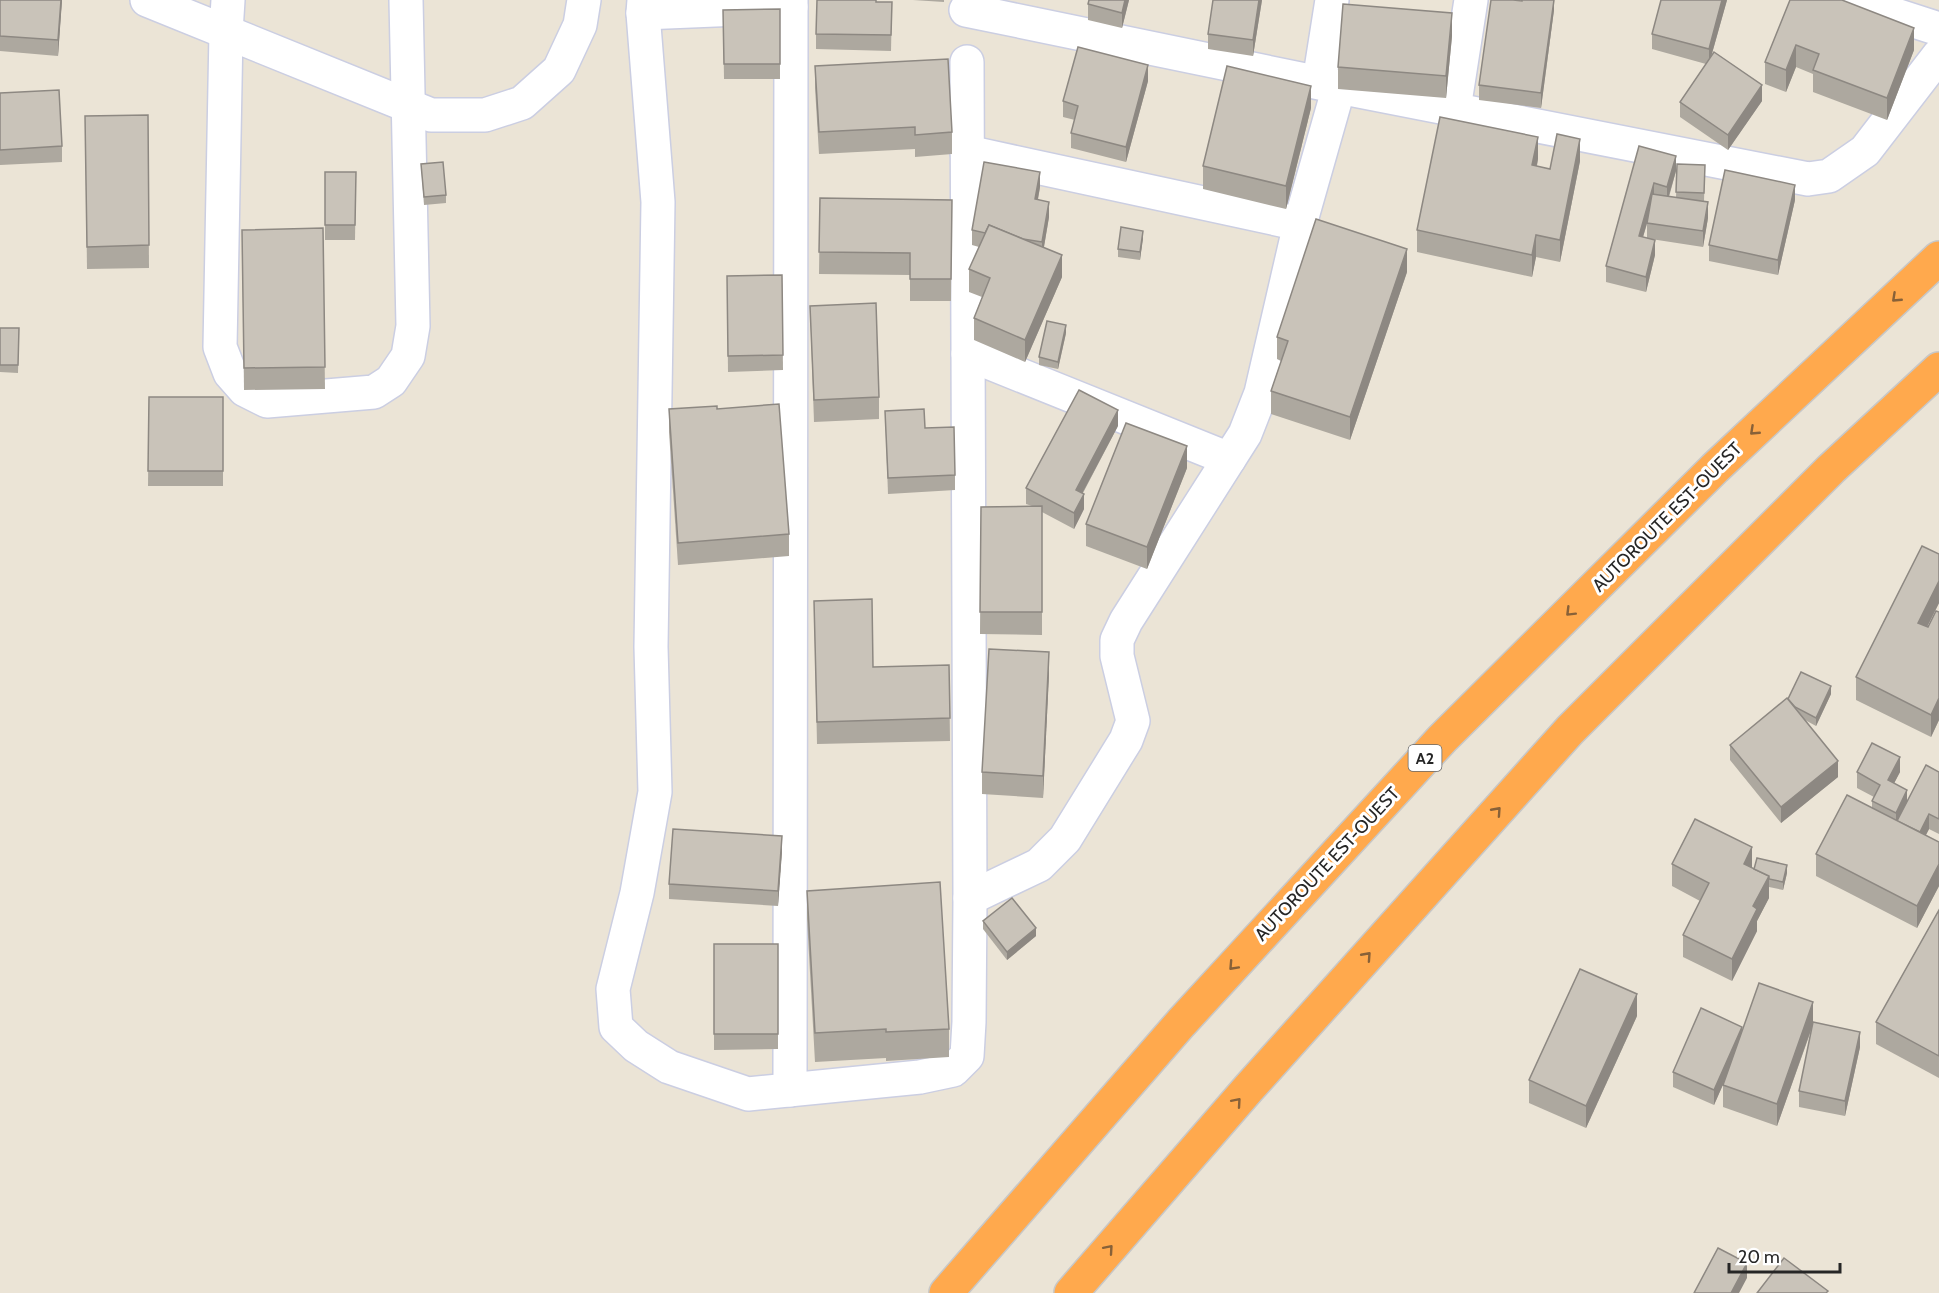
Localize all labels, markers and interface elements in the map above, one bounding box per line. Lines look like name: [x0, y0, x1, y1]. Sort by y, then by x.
one-way arrow: [1893, 291, 1903, 302]
one-way arrow: [1750, 424, 1761, 435]
street label: AUTOROUTE EST-OUEST: [1588, 437, 1747, 596]
one-way arrow: [1566, 605, 1577, 616]
road number: A2: [1408, 745, 1442, 771]
street label: AUTOROUTE EST-OUEST: [1250, 782, 1404, 945]
one-way arrow: [1490, 807, 1501, 818]
one-way arrow: [1360, 952, 1371, 963]
one-way arrow: [1229, 960, 1240, 970]
one-way arrow: [1230, 1098, 1241, 1108]
scale bar: [1729, 1236, 1840, 1274]
one-way arrow: [1102, 1245, 1113, 1256]
text: 20 m: [1738, 1246, 1780, 1268]

